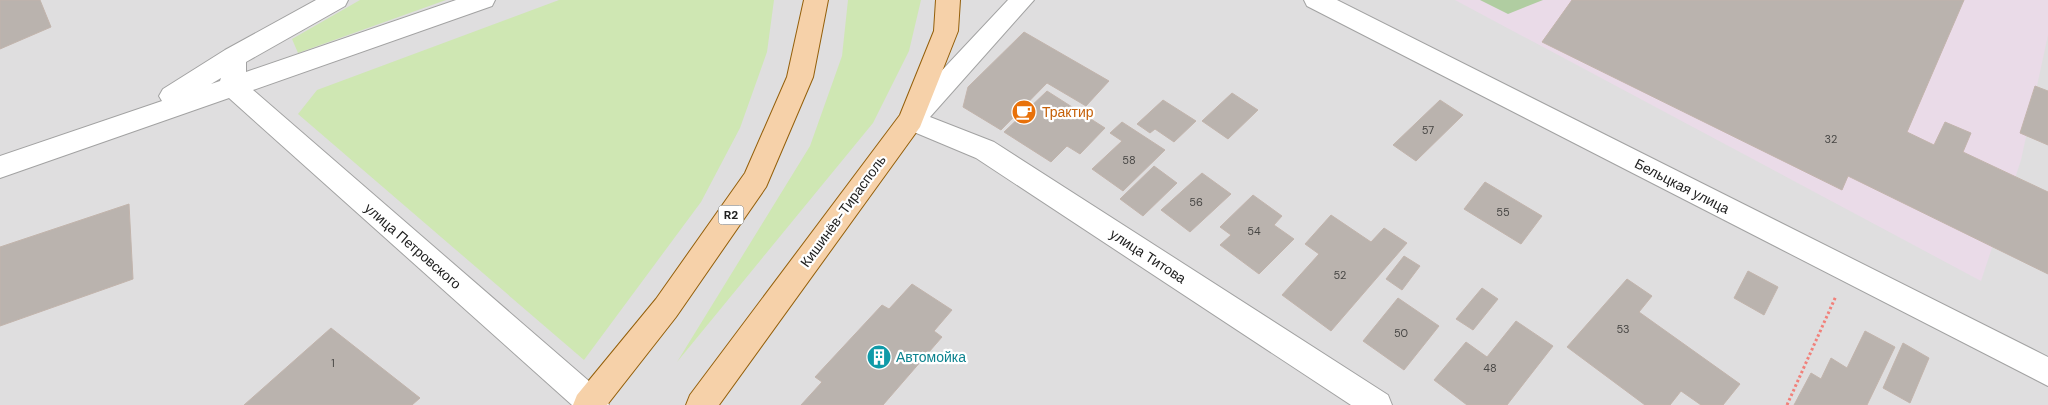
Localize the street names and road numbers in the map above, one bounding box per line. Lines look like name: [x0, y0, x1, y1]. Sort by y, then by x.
street label: Кишинёв-Тирасполь: [796, 151, 890, 271]
street label: Бельцкая улица: [1632, 154, 1733, 218]
street label: улица Петровского: [361, 199, 465, 293]
road number: R2: [718, 206, 744, 224]
street label: улица Титова: [1107, 225, 1190, 287]

